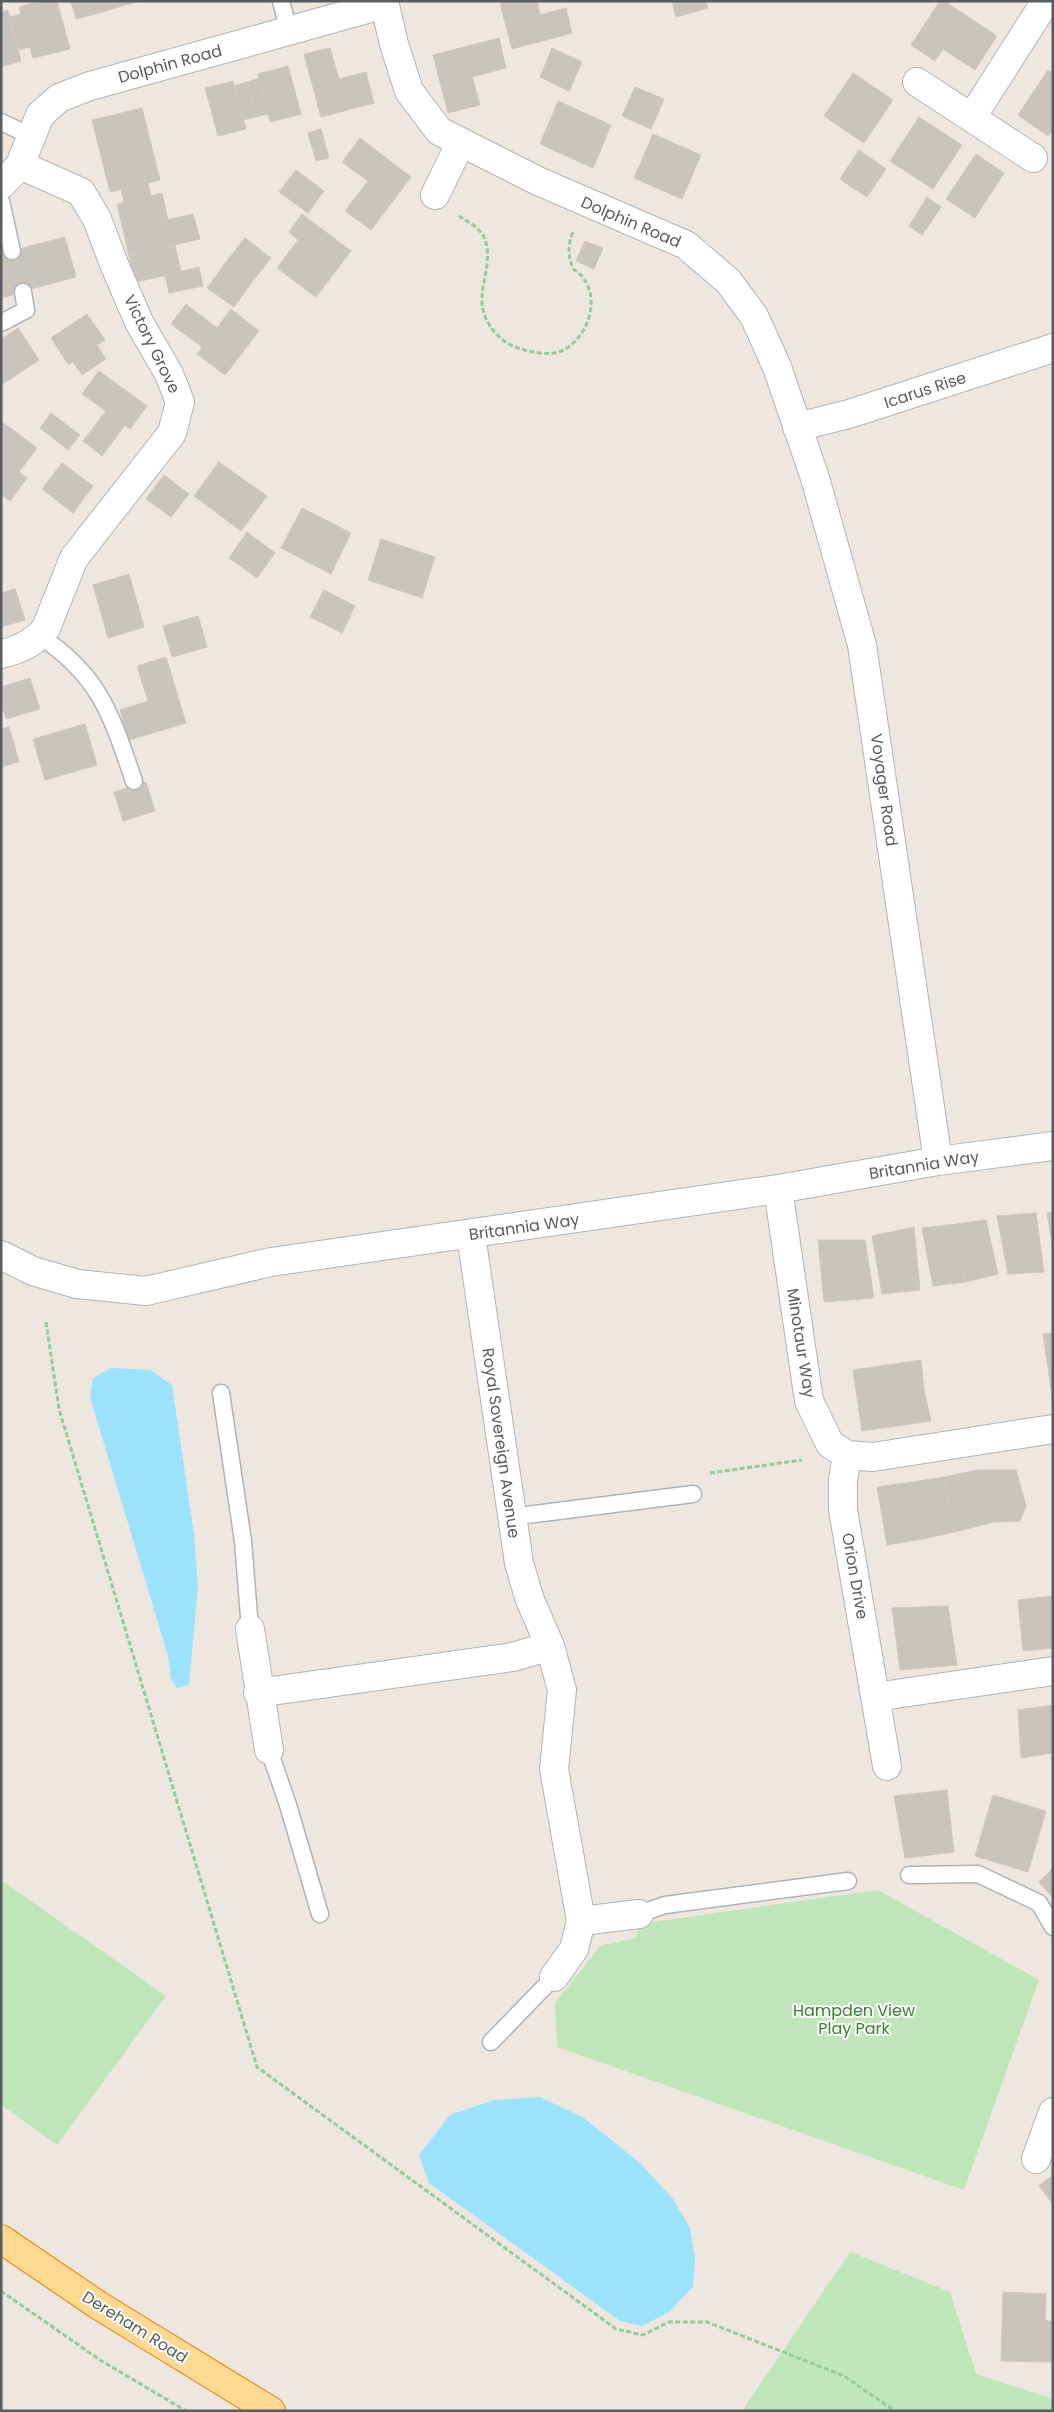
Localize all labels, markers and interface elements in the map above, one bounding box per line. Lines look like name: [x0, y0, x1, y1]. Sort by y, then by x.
street label: Dolphin Road: [116, 39, 224, 89]
street label: Dolphin Road: [577, 191, 685, 253]
street label: Victory Grove: [118, 291, 186, 397]
street label: Icarus Rise: [881, 366, 969, 414]
street label: Voyager Road: [865, 732, 903, 848]
street label: Britannia Way: [867, 1145, 981, 1185]
street label: Britannia Way: [467, 1208, 581, 1246]
street label: Minotaur Way: [781, 1287, 821, 1399]
street label: Royal Sovereign Avenue: [476, 1346, 526, 1540]
street label: Orion Drive: [836, 1531, 874, 1621]
park label: Hampden View Play Park: [793, 1999, 915, 2040]
street label: Dereham Road: [78, 2285, 192, 2369]

